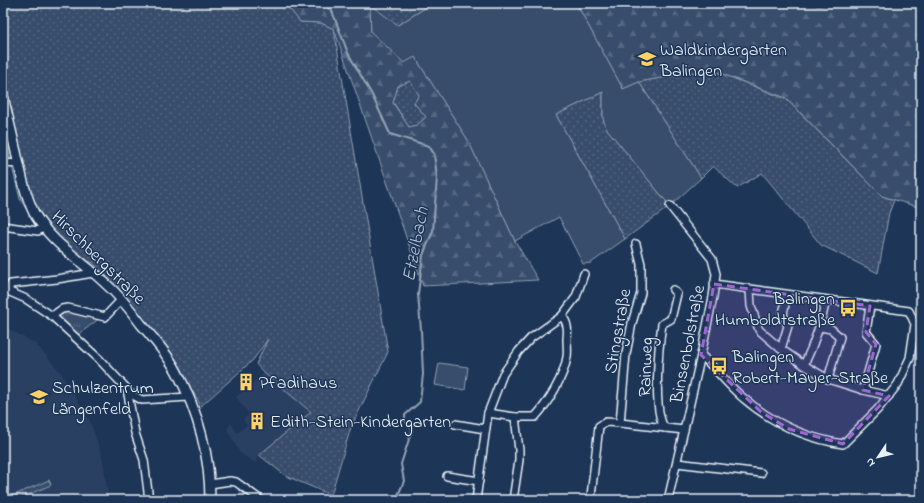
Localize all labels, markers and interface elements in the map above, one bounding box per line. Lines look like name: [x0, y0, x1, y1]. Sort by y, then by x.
place label: Waldkindergarten Balingen: [659, 38, 787, 86]
school or university icon: Waldkindergarten Balingen: [637, 49, 657, 69]
water label: Etzelbach: [396, 204, 437, 284]
street label: Hirschbergstraße: [44, 205, 151, 313]
street label: Binsenbolstraße: [665, 282, 713, 407]
street label: Stingstraße: [599, 286, 640, 376]
place label: Balingen Humboldtstraße: [715, 287, 836, 334]
bus stop icon: Balingen Humboldtstraße: [838, 298, 858, 318]
street label: Rainweg: [633, 337, 662, 397]
place label: Balingen Robert-Mayer-Straße: [731, 345, 889, 392]
bus stop icon: Balingen Robert-Mayer-Straße: [709, 356, 729, 376]
place label: Pfadihaus: [259, 371, 337, 397]
building icon: Pfadihaus: [236, 372, 256, 392]
place label: Schulzentrum Längenfeld: [52, 376, 154, 424]
school or university icon: Schulzentrum Längenfeld: [29, 387, 49, 407]
place label: Edith-Stein-Kindergarten: [270, 410, 451, 437]
building icon: Edith-Stein-Kindergarten: [247, 411, 267, 431]
north arrow: [858, 437, 898, 477]
text: N: [862, 455, 879, 470]

